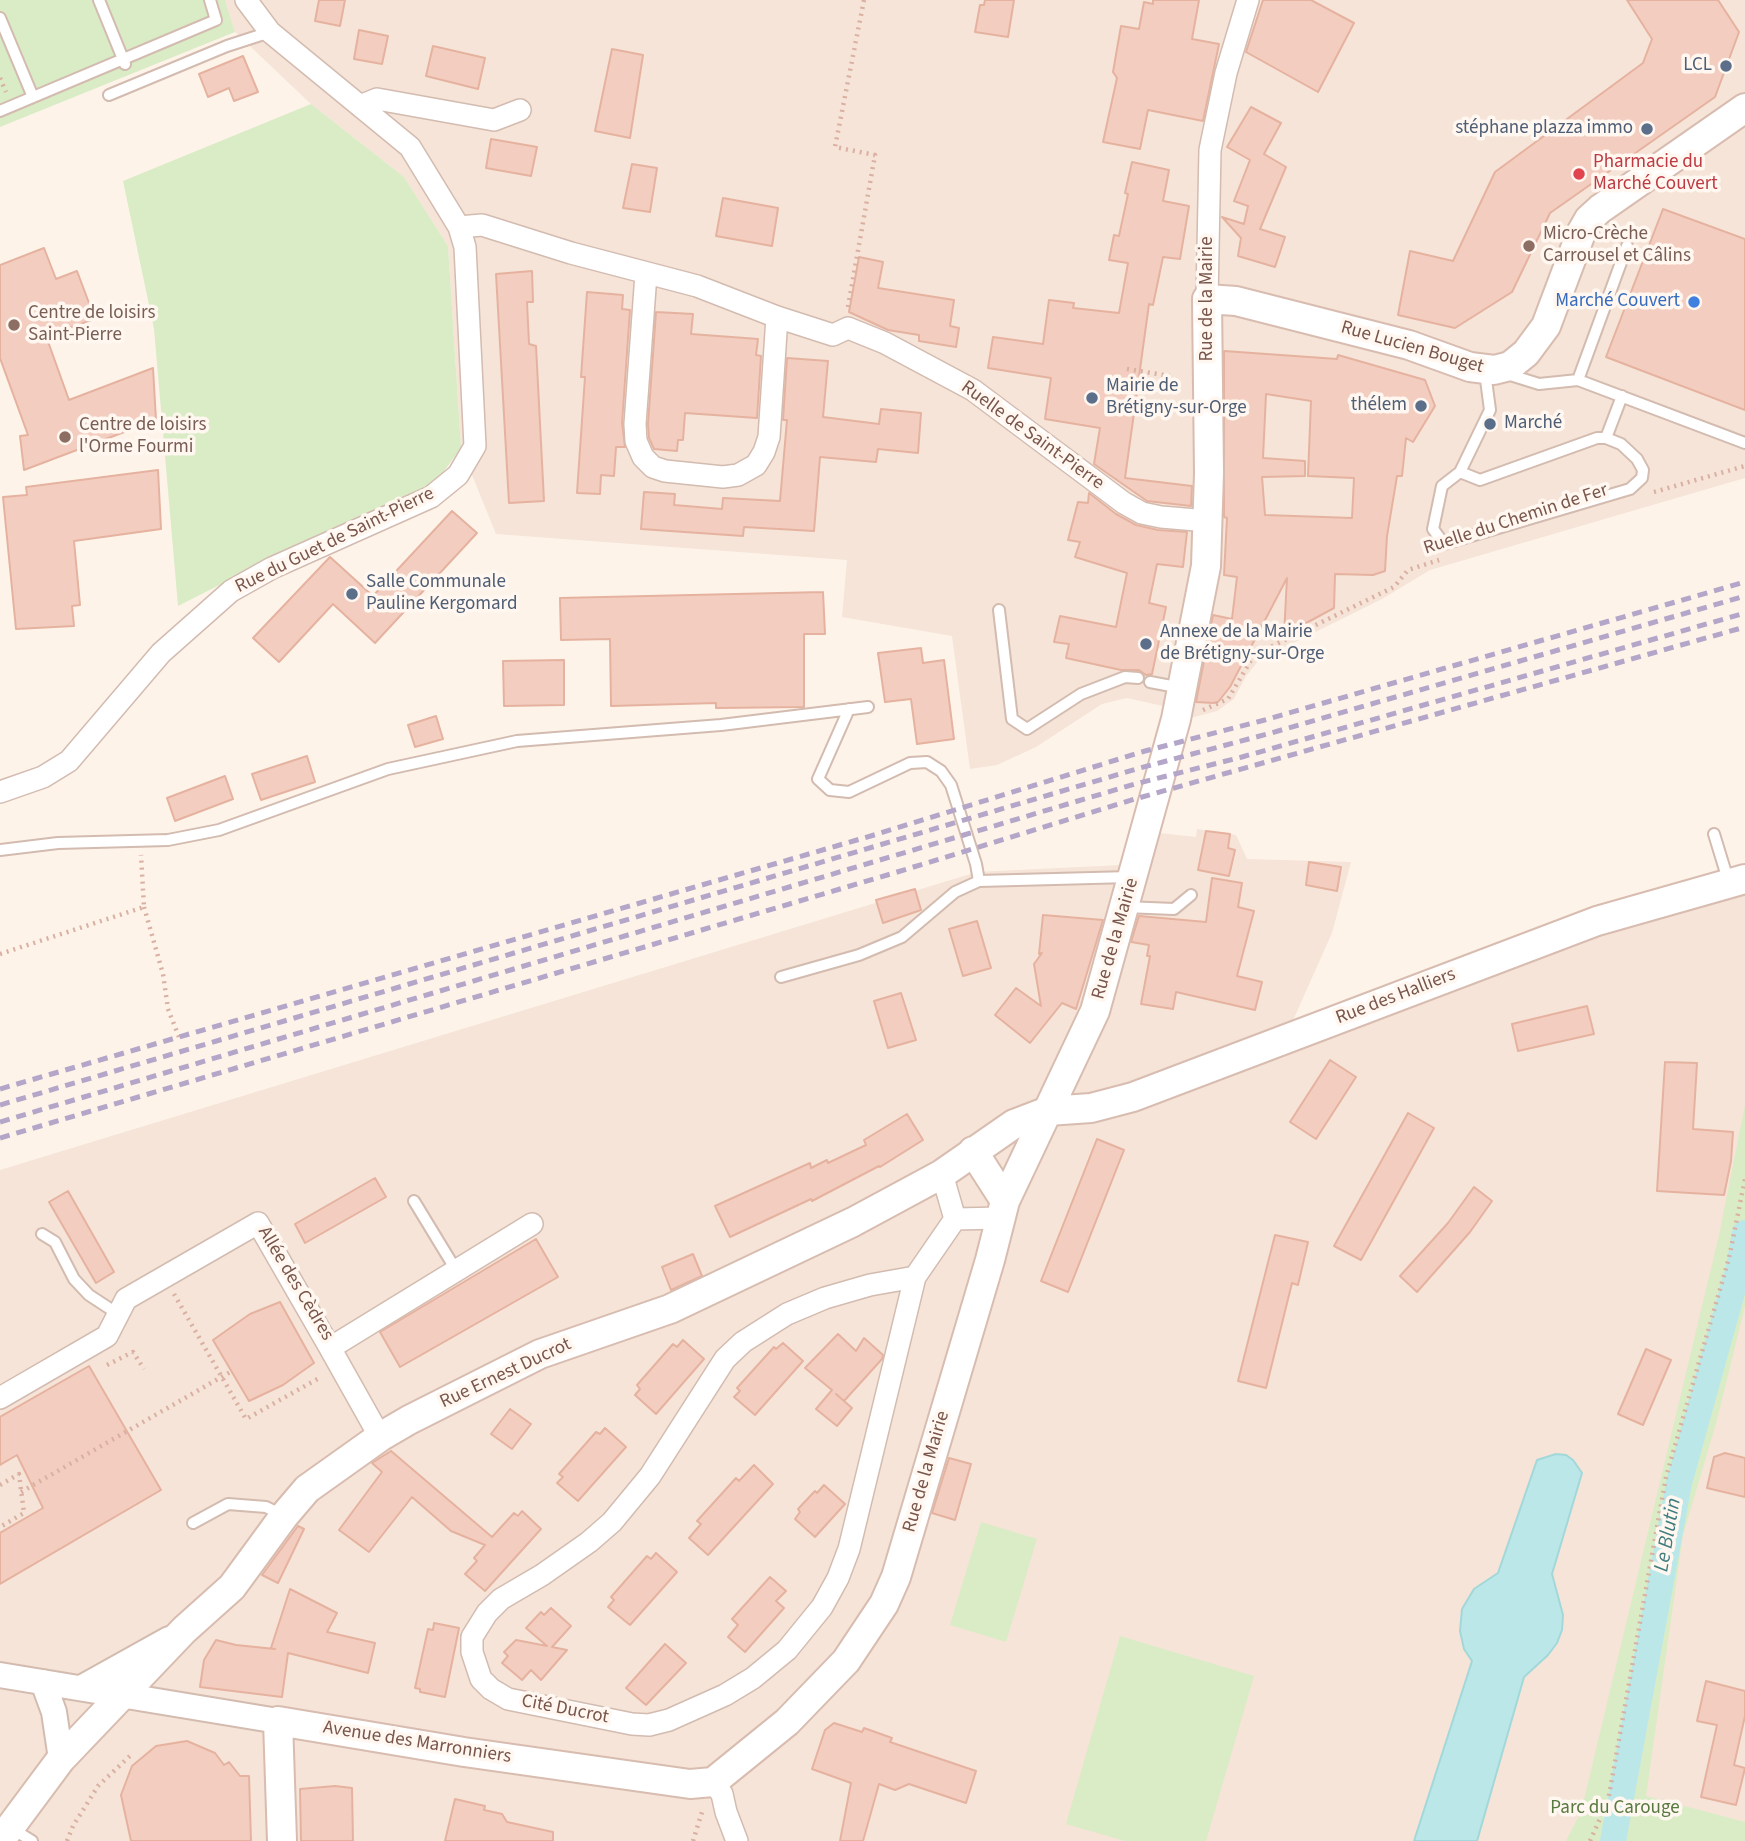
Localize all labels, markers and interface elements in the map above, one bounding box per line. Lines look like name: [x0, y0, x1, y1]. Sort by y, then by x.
place label: LCL: [1683, 55, 1712, 77]
marker: LCL: [1718, 58, 1734, 74]
place label: stéphane plazza immo: [1455, 118, 1633, 140]
marker: stéphane plazza immo: [1639, 121, 1655, 137]
place label: Pharmacie du Marché Couvert: [1593, 152, 1718, 196]
marker: Pharmacie du Marché Couvert: [1571, 166, 1587, 182]
place label: Micro-Crèche Carrousel et Câlins: [1543, 224, 1691, 268]
street label: Rue de la Mairie: [1197, 236, 1219, 362]
marker: Micro-Crèche Carrousel et Câlins: [1521, 238, 1537, 254]
place label: Marché Couvert: [1555, 291, 1680, 313]
marker: Marché Couvert: [1686, 294, 1702, 310]
place label: Centre de loisirs Saint-Pierre: [28, 303, 155, 347]
marker: Centre de loisirs Saint-Pierre: [6, 317, 22, 333]
street label: Rue Lucien Bouget: [1338, 317, 1486, 379]
street label: Ruelle de Saint-Pierre: [956, 376, 1108, 496]
place label: Mairie de Brétigny-sur-Orge: [1106, 376, 1247, 420]
marker: Mairie de Brétigny-sur-Orge: [1084, 390, 1100, 406]
place label: thélem: [1351, 395, 1407, 417]
marker: thélem: [1413, 398, 1429, 414]
place label: Marché: [1504, 413, 1562, 435]
place label: Centre de loisirs l'Orme Fourmi: [79, 415, 206, 459]
marker: Marché: [1482, 416, 1498, 432]
marker: Centre de loisirs l'Orme Fourmi: [57, 429, 73, 445]
street label: Ruelle du Chemin de Fer: [1421, 479, 1611, 561]
street label: Rue du Guet de Saint-Pierre: [232, 483, 438, 599]
place label: Salle Communale Pauline Kergomard: [366, 572, 518, 616]
marker: Salle Communale Pauline Kergomard: [344, 586, 360, 602]
place label: Annexe de la Mairie de Brétigny-sur-Orge: [1160, 622, 1325, 666]
marker: Annexe de la Mairie de Brétigny-sur-Orge: [1138, 636, 1154, 652]
street label: Rue de la Mairie: [1088, 876, 1144, 1002]
street label: Rue des Halliers: [1333, 964, 1459, 1030]
street label: Allée des Cèdres: [252, 1223, 338, 1345]
street label: Rue Ernest Ducrot: [437, 1334, 575, 1414]
street label: Rue de la Mairie: [899, 1409, 955, 1535]
water label: Le Blutin: [1650, 1496, 1688, 1574]
street label: Cité Ducrot: [519, 1690, 611, 1730]
street label: Avenue des Marronniers: [321, 1717, 513, 1769]
park label: Parc du Carouge: [1550, 1798, 1680, 1820]

